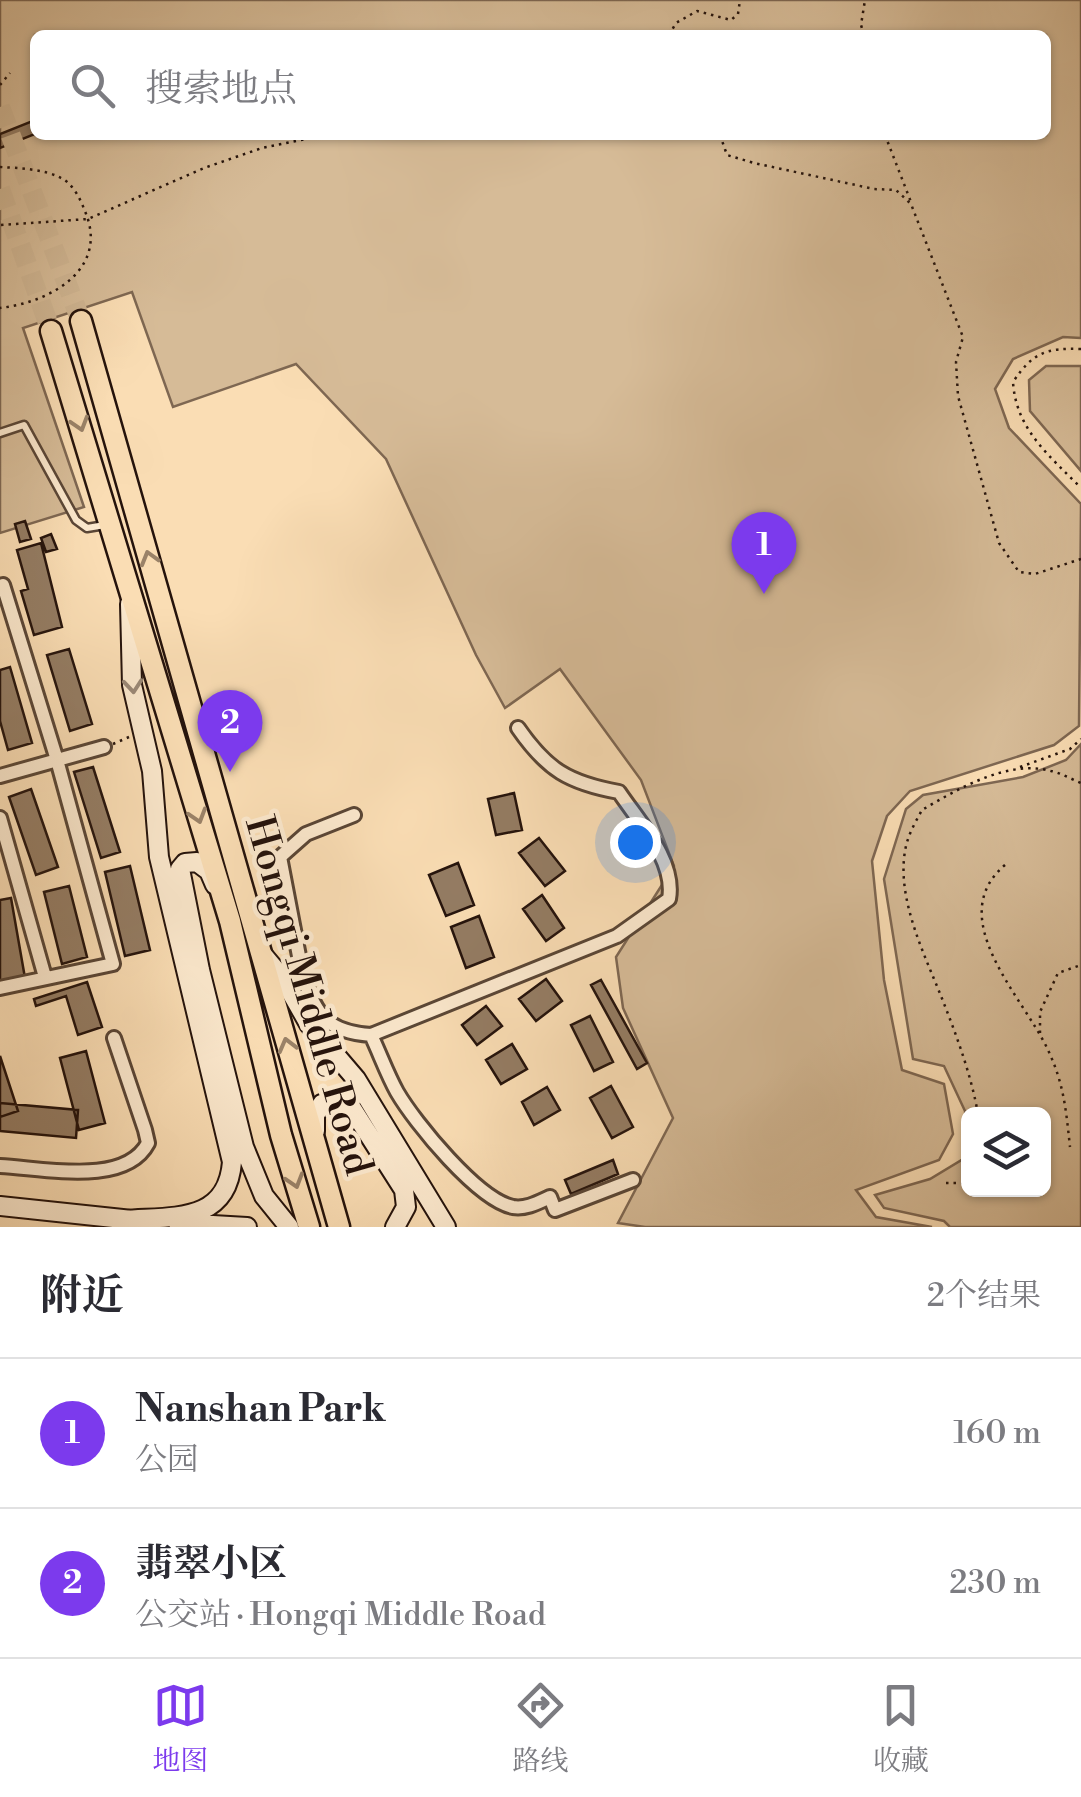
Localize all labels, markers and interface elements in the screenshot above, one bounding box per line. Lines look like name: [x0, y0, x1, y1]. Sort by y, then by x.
search box: [30, 30, 1051, 140]
icon: search: [65, 58, 120, 113]
text: 搜索地点: [145, 66, 297, 113]
one-way arrow: [68, 414, 89, 431]
pin: 1: [732, 512, 796, 594]
one-way arrow: [140, 550, 161, 567]
one-way arrow: [122, 678, 144, 694]
pin: 2: [198, 690, 262, 772]
one-way arrow: [186, 806, 207, 823]
street label: Hongqi Middle Road: [232, 810, 383, 1181]
your location: [610, 817, 661, 868]
one-way arrow: [277, 1037, 298, 1054]
map controls: [961, 1107, 1051, 1197]
button: layers: [961, 1107, 1051, 1197]
one-way arrow: [283, 1172, 304, 1189]
text: 附近: [40, 1270, 124, 1323]
text: 2个结果: [927, 1276, 1041, 1316]
text: Nanshan Park: [135, 1386, 386, 1433]
text: 1: [65, 1413, 80, 1453]
text: 160 m: [953, 1413, 1041, 1453]
text: 公园: [135, 1440, 199, 1480]
text: 翡翠小区: [135, 1541, 287, 1588]
text: 2: [62, 1563, 83, 1603]
text: 230 m: [949, 1563, 1041, 1603]
text: 公交站 · Hongqi Middle Road: [135, 1595, 546, 1635]
tab: 地图: [152, 1678, 208, 1779]
tab: 路线: [512, 1678, 569, 1779]
tab: 收藏: [873, 1678, 929, 1779]

